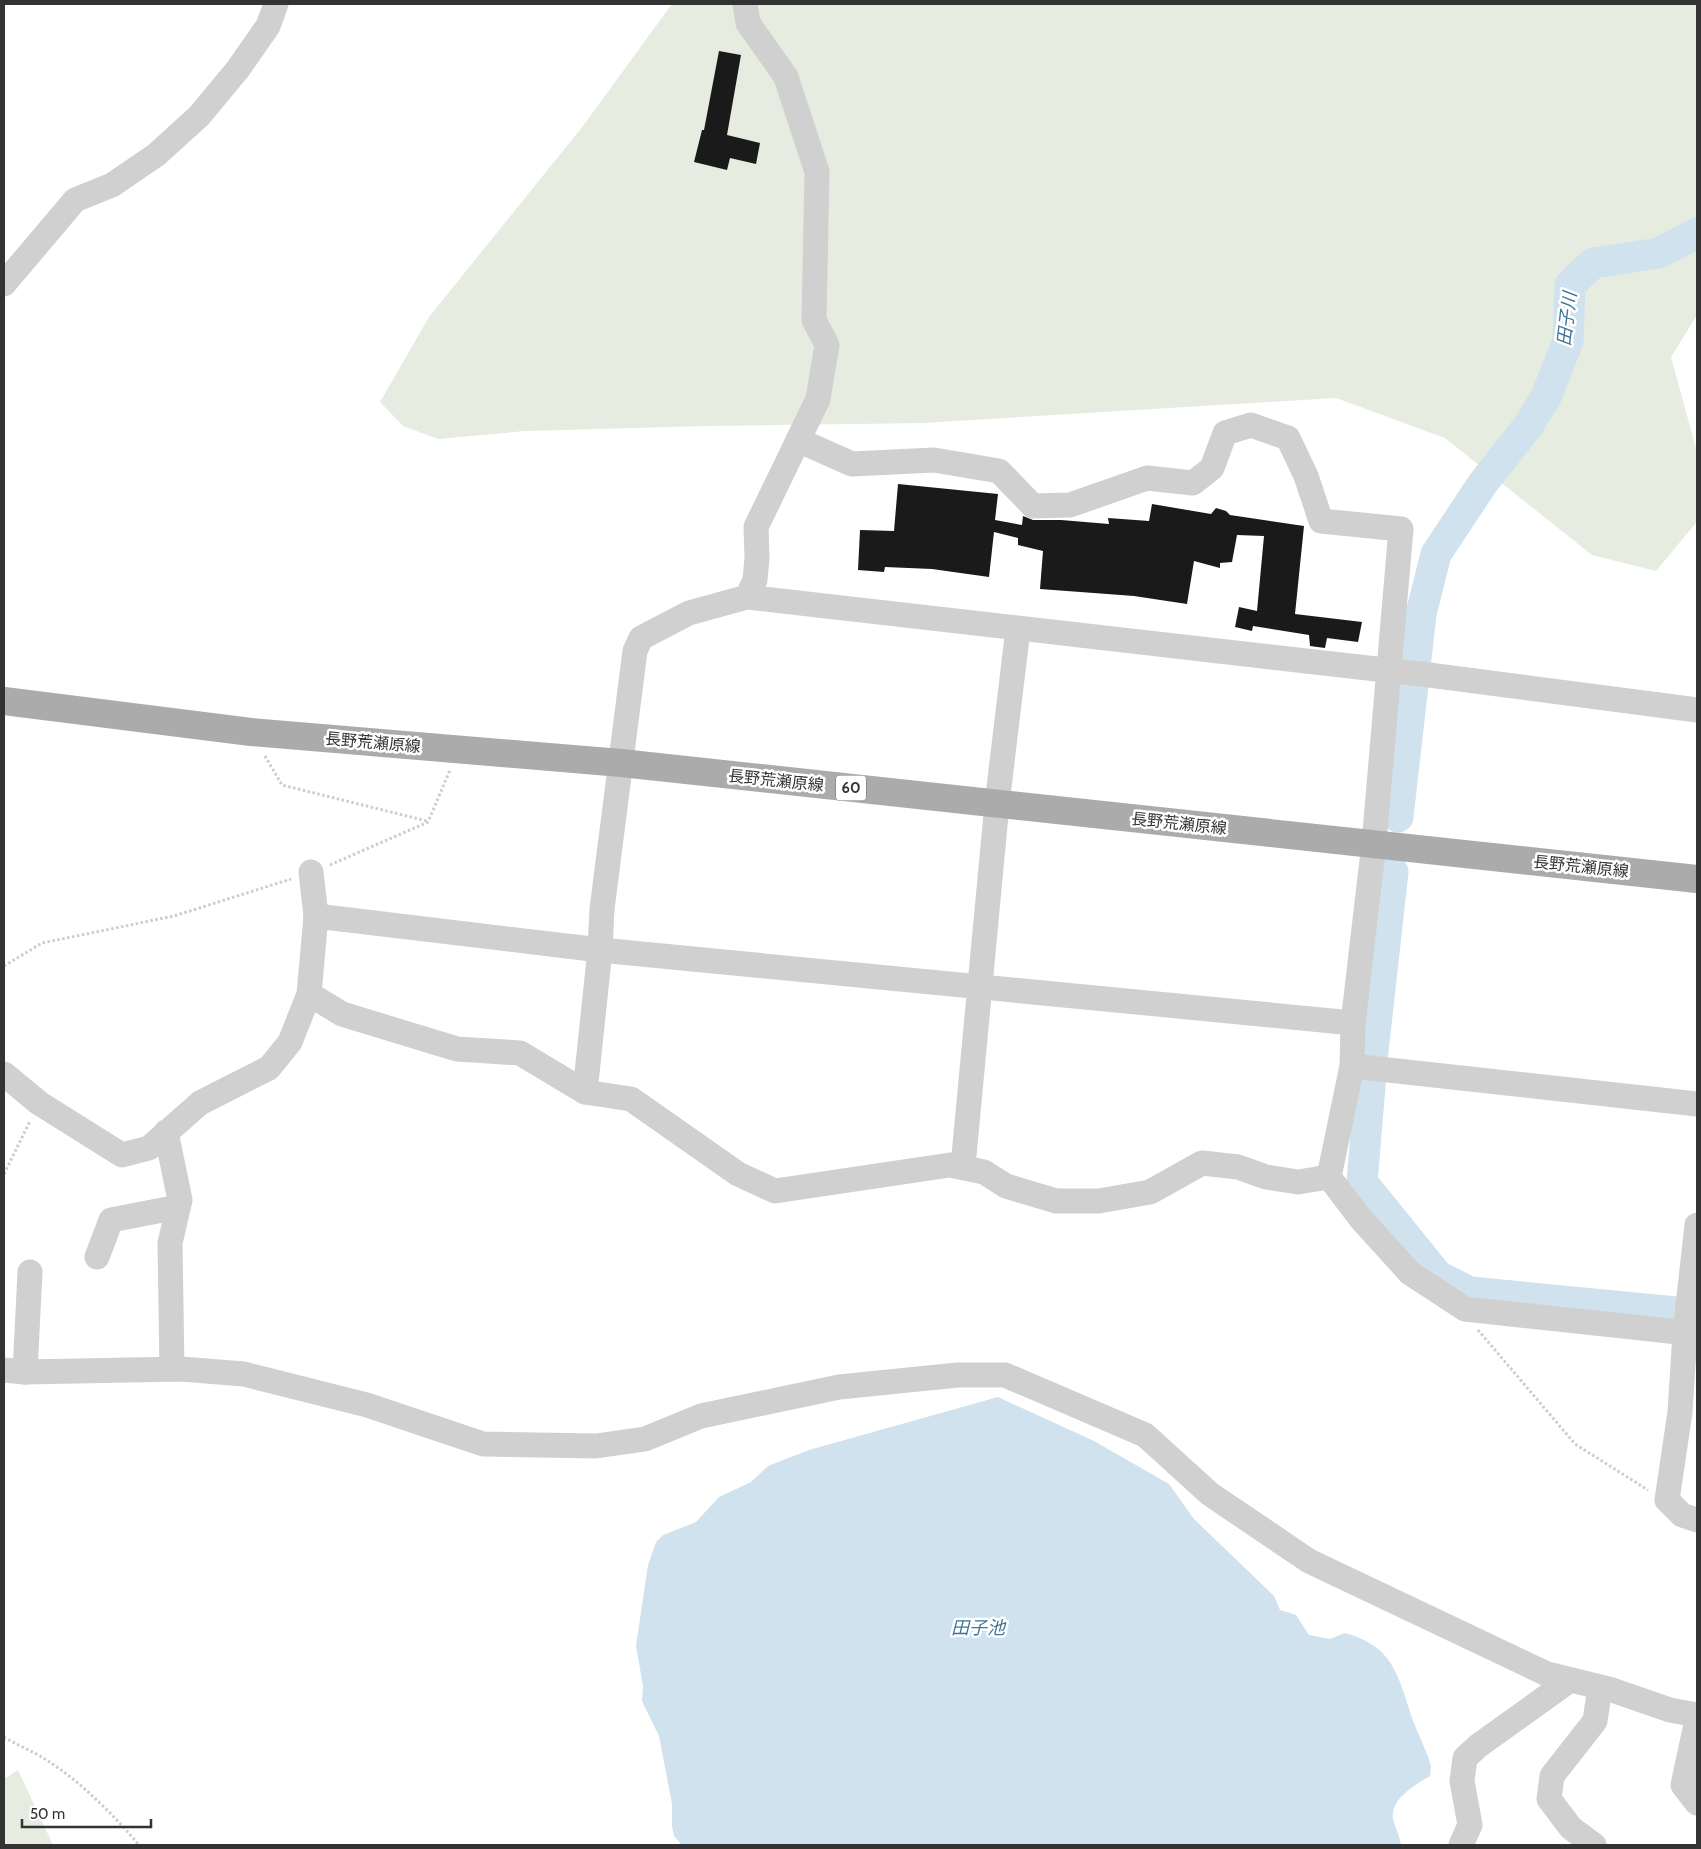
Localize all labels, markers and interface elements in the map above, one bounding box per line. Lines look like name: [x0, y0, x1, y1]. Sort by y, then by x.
water label: 田子川: [1553, 289, 1581, 347]
street label: 長野荒瀬原線: [324, 729, 422, 756]
street label: 長野荒瀬原線: [727, 766, 825, 795]
road number: 60: [836, 776, 866, 800]
street label: 長野荒瀬原線: [1130, 809, 1228, 838]
street label: 長野荒瀬原線: [1532, 852, 1630, 881]
water label: 田子池: [951, 1617, 1007, 1639]
scale bar: [22, 1796, 151, 1828]
text: 50 m: [30, 1805, 65, 1823]

